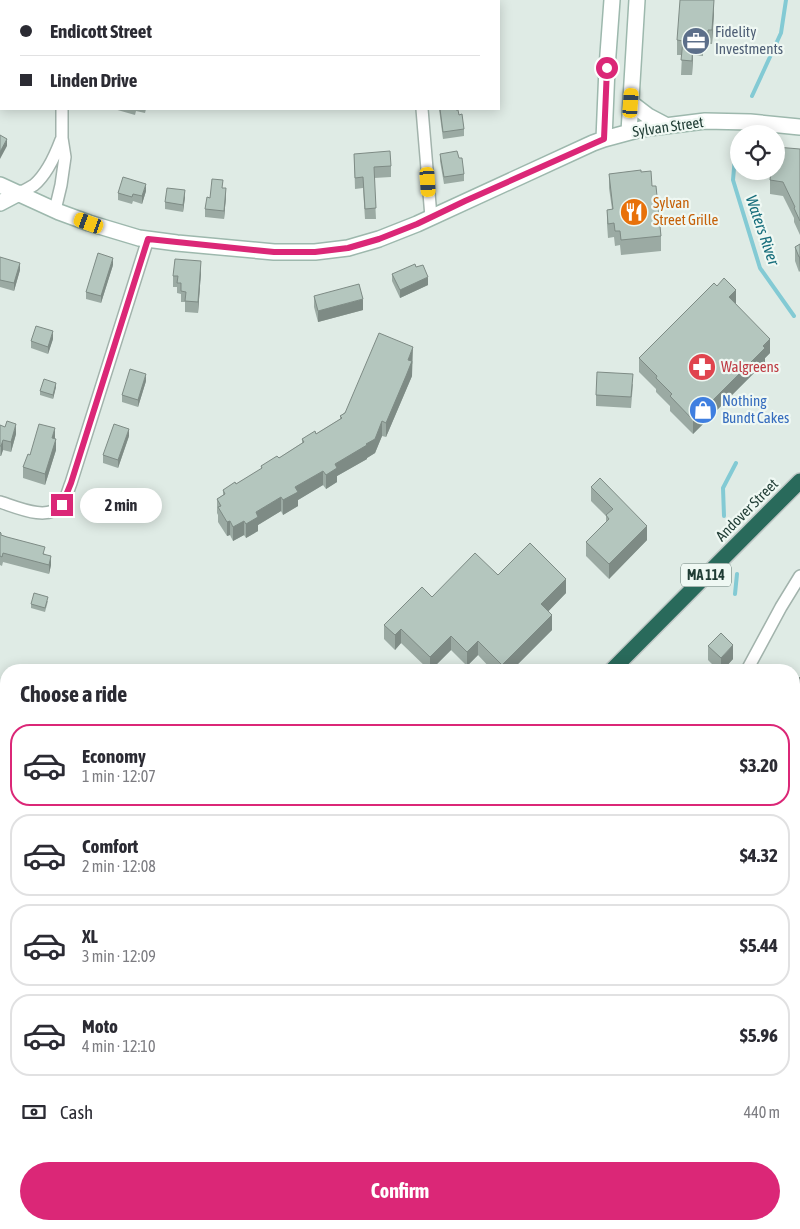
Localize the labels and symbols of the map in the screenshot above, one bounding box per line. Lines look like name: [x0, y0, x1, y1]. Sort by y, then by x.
place label: Fidelity Investments: [715, 23, 783, 57]
office icon: Fidelity Investments: [681, 26, 711, 56]
route start: [596, 57, 618, 79]
car: [622, 88, 639, 118]
street label: Sylvan Street: [631, 113, 704, 140]
car: [419, 167, 436, 197]
water label: Waters River: [743, 193, 784, 269]
place label: Sylvan Street Grille: [653, 194, 719, 228]
restaurant icon: Sylvan Street Grille: [619, 197, 649, 227]
car: [72, 211, 105, 235]
pharmacy icon: Walgreens: [687, 352, 717, 382]
place label: Walgreens: [721, 358, 779, 375]
place label: Nothing Bundt Cakes: [722, 392, 789, 426]
shop icon: Nothing Bundt Cakes: [688, 395, 718, 425]
street label: Andover Street: [712, 475, 781, 544]
callout: 2 min: [80, 488, 162, 522]
route end: [51, 494, 73, 516]
road number: MA 114: [681, 564, 731, 586]

